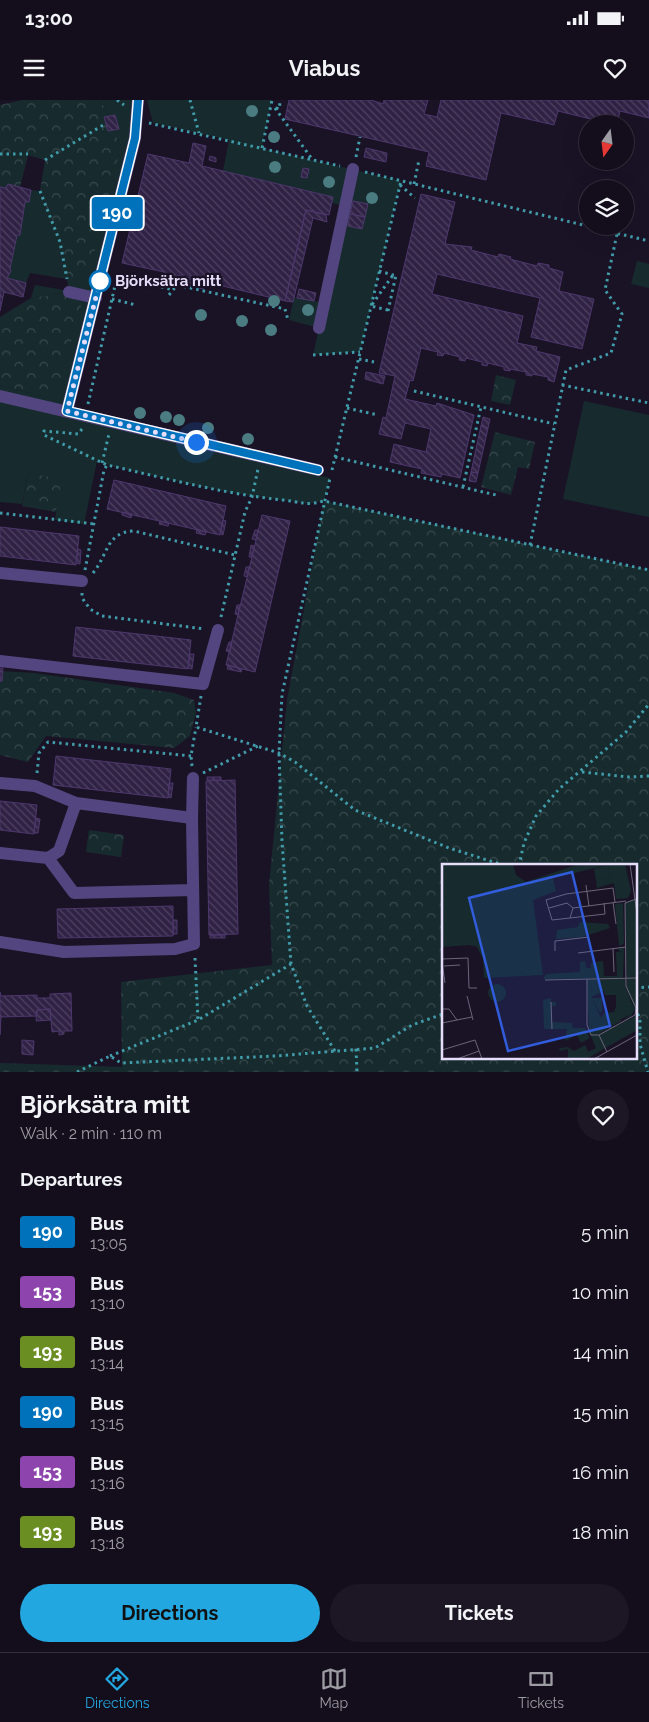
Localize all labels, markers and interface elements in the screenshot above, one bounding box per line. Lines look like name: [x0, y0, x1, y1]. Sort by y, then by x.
text: 13:00: [25, 7, 73, 29]
icon: menu: [20, 54, 48, 82]
icon: heart: [601, 54, 629, 82]
text: Viabus: [289, 55, 360, 81]
north arrow: [579, 115, 634, 170]
map controls: [579, 115, 634, 235]
button: layers: [579, 180, 634, 235]
line badge: 190: [88, 197, 146, 229]
text: 190: [102, 202, 132, 223]
marker: Björksätra mitt: [89, 270, 111, 292]
place label: Björksätra mitt: [115, 272, 222, 290]
your location: [184, 430, 209, 455]
inset map: [442, 864, 636, 1059]
button: heart: [577, 1089, 629, 1141]
text: Björksätra mitt: [20, 1090, 190, 1119]
text: Walk · 2 min · 110 m: [20, 1124, 162, 1143]
text: Departures: [20, 1168, 122, 1190]
text: Bus: [90, 1212, 124, 1234]
text: 190: [32, 1221, 63, 1242]
text: 5 min: [581, 1221, 629, 1243]
text: 13:05: [90, 1234, 127, 1253]
text: Bus: [90, 1272, 124, 1294]
text: 153: [33, 1281, 62, 1302]
text: 10 min: [572, 1281, 629, 1303]
text: 13:10: [90, 1294, 125, 1313]
text: Bus: [90, 1332, 124, 1354]
text: 193: [33, 1341, 62, 1362]
text: 14 min: [573, 1341, 629, 1363]
text: 13:14: [90, 1354, 124, 1373]
text: Bus: [90, 1392, 124, 1414]
text: 190: [32, 1401, 63, 1422]
text: 15 min: [573, 1401, 629, 1423]
text: 13:15: [90, 1414, 124, 1433]
text: Bus: [90, 1452, 124, 1474]
text: 153: [33, 1461, 62, 1482]
text: 16 min: [572, 1461, 629, 1483]
text: 13:16: [90, 1474, 125, 1493]
text: Bus: [90, 1512, 124, 1534]
text: 193: [33, 1521, 62, 1542]
text: 18 min: [572, 1521, 629, 1543]
text: 13:18: [90, 1534, 125, 1553]
button: Directions: [20, 1584, 320, 1642]
button: Tickets: [330, 1584, 629, 1642]
tab: Directions: [85, 1665, 150, 1711]
tab: Map: [320, 1665, 348, 1711]
tab: Tickets: [518, 1665, 564, 1711]

